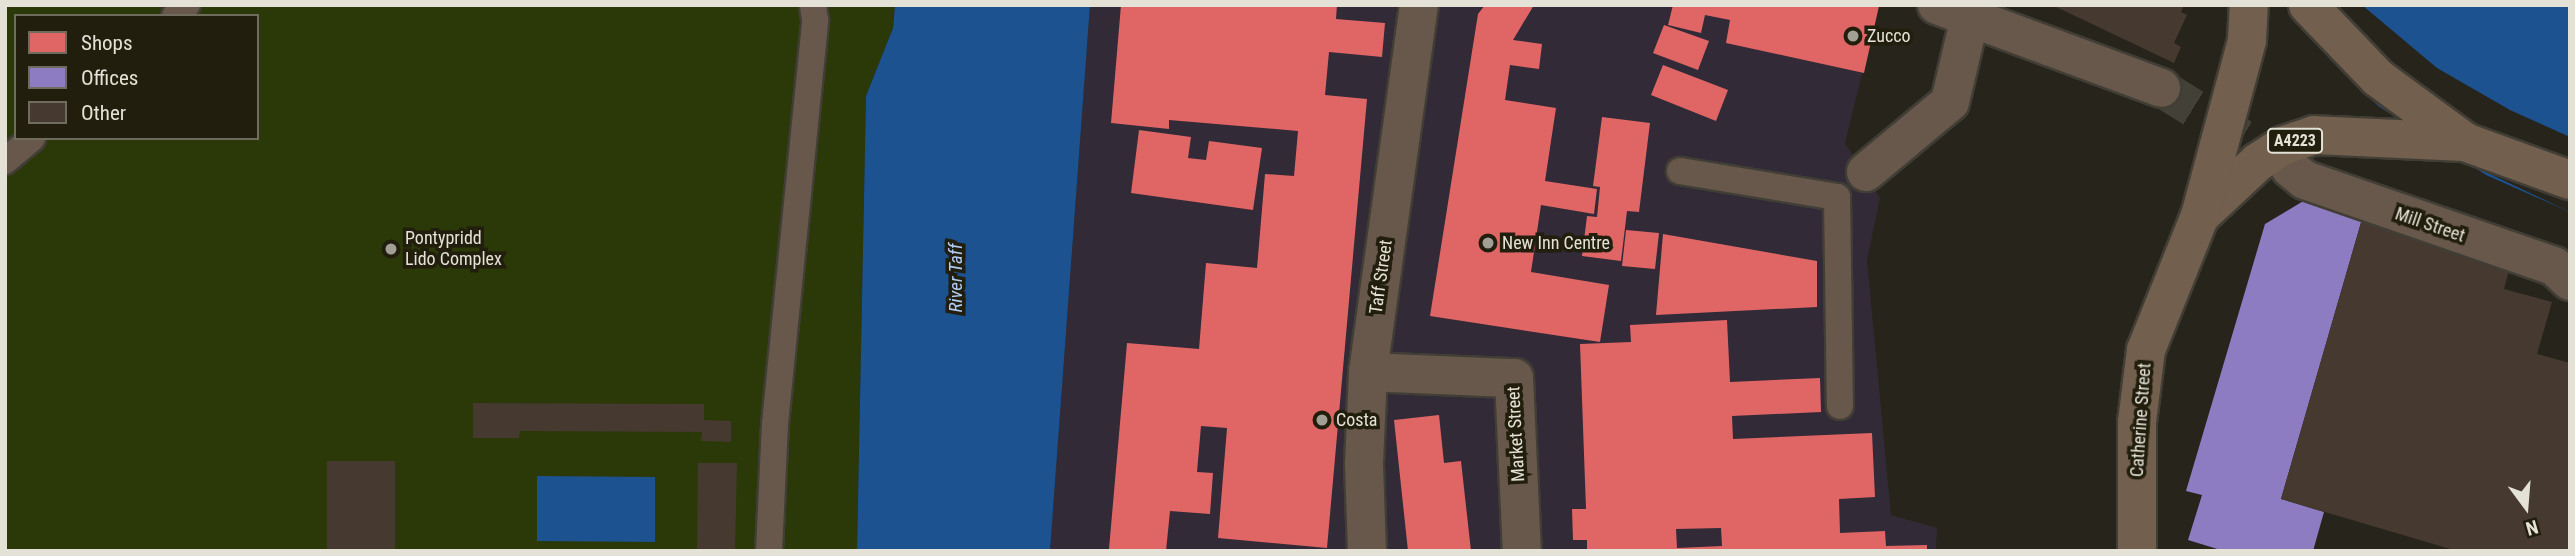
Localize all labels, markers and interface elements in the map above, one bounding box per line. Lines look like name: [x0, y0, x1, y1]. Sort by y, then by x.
legend: [14, 14, 259, 140]
place label: Zucco: [1867, 25, 1911, 47]
marker: Zucco: [1845, 28, 1861, 44]
text: Shops: [81, 31, 133, 55]
text: Offices: [81, 66, 138, 90]
text: Other: [81, 101, 126, 125]
road number: A4223: [2267, 128, 2323, 154]
street label: Mill Street: [2392, 203, 2468, 247]
place label: Pontypridd Lido Complex: [405, 228, 502, 270]
place label: New Inn Centre: [1502, 232, 1610, 254]
marker: New Inn Centre: [1480, 235, 1496, 251]
street label: Taff Street: [1365, 239, 1397, 315]
marker: Pontypridd Lido Complex: [383, 241, 399, 257]
water label: River Taff: [945, 243, 967, 313]
street label: Catherine Street: [2126, 362, 2156, 478]
street label: Market Street: [1503, 386, 1529, 482]
place label: Costa: [1336, 409, 1377, 431]
marker: Costa: [1314, 412, 1330, 428]
north arrow: [2491, 472, 2561, 542]
text: N: [2523, 515, 2541, 540]

